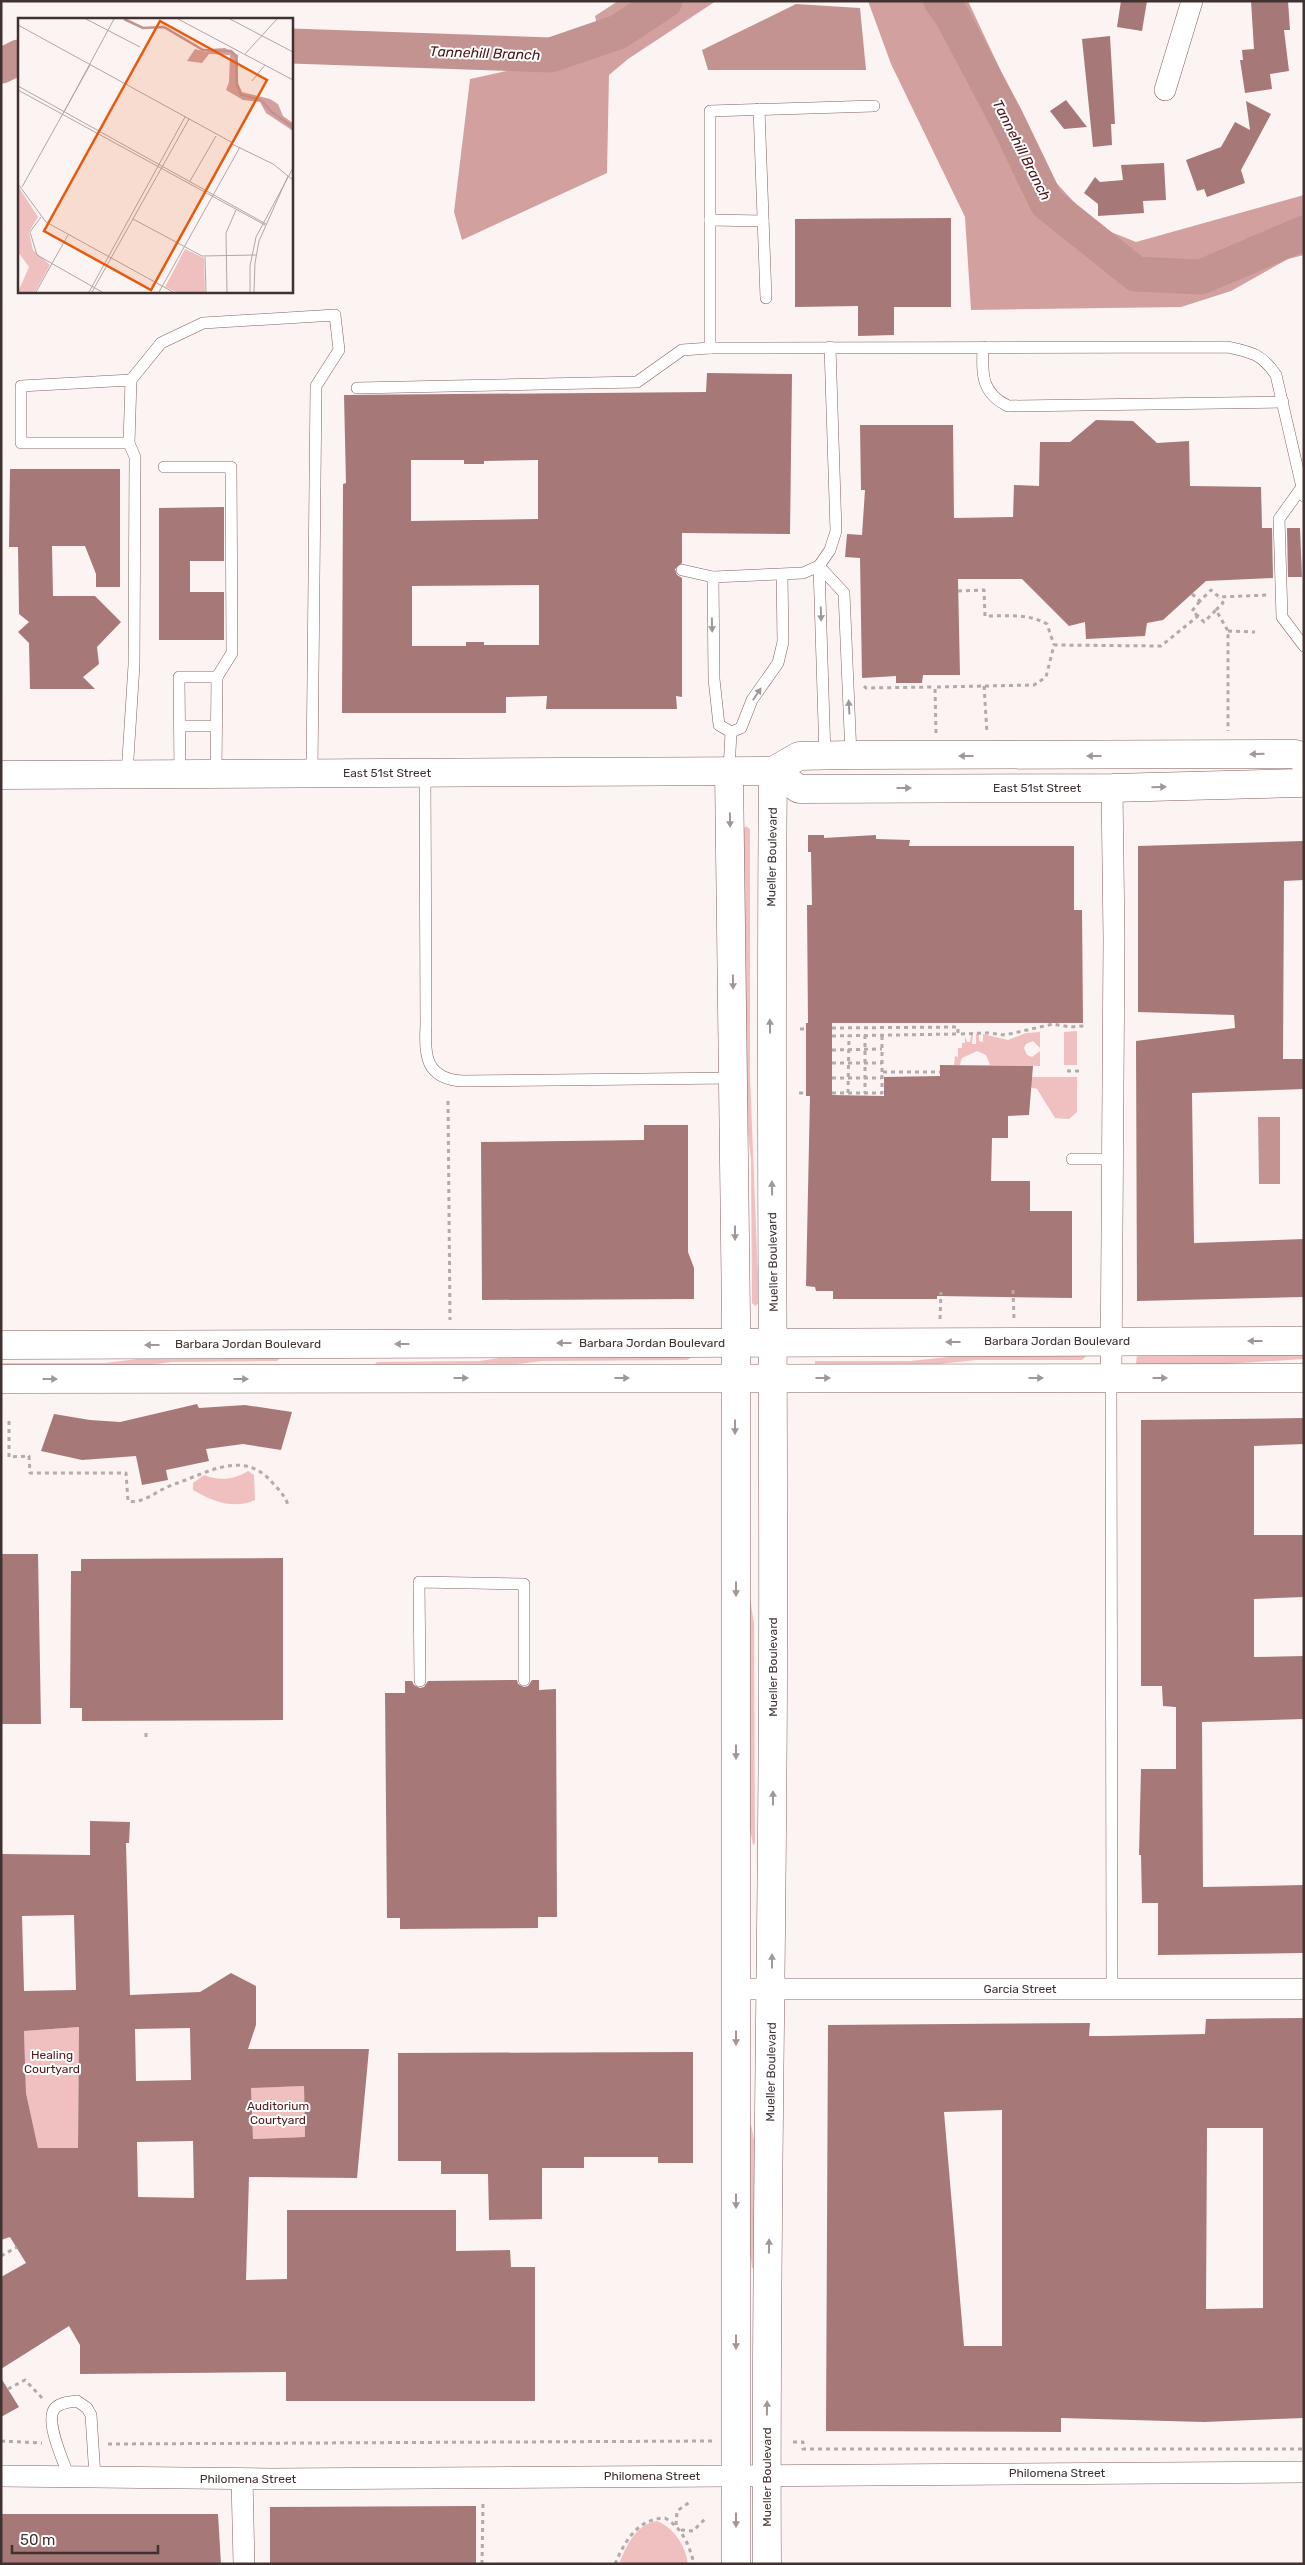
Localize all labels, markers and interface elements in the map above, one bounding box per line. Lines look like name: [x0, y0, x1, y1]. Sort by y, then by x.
inset map: [18, 18, 292, 292]
water label: Tannehill Branch: [429, 43, 541, 64]
water label: Tannehill Branch: [989, 97, 1054, 204]
one-way arrow: [817, 607, 825, 623]
one-way arrow: [708, 618, 716, 634]
one-way arrow: [752, 687, 761, 701]
one-way arrow: [844, 698, 852, 714]
one-way arrow: [1249, 750, 1265, 758]
one-way arrow: [957, 752, 973, 760]
one-way arrow: [1086, 752, 1102, 760]
street label: East 51st Street: [343, 766, 431, 780]
street label: East 51st Street: [993, 781, 1081, 795]
one-way arrow: [1151, 783, 1167, 791]
one-way arrow: [896, 784, 912, 792]
street label: Mueller Boulevard: [764, 807, 780, 907]
one-way arrow: [727, 812, 735, 828]
one-way arrow: [729, 974, 737, 990]
one-way arrow: [766, 1018, 774, 1034]
one-way arrow: [768, 1180, 776, 1196]
street label: Mueller Boulevard: [765, 1212, 781, 1312]
one-way arrow: [731, 1225, 739, 1241]
street label: Barbara Jordan Boulevard: [984, 1334, 1130, 1348]
street label: Barbara Jordan Boulevard: [579, 1336, 725, 1350]
street label: Barbara Jordan Boulevard: [175, 1337, 321, 1351]
one-way arrow: [1247, 1337, 1263, 1345]
one-way arrow: [944, 1338, 960, 1346]
one-way arrow: [556, 1339, 572, 1347]
one-way arrow: [394, 1340, 410, 1348]
one-way arrow: [144, 1341, 160, 1349]
one-way arrow: [453, 1374, 469, 1382]
one-way arrow: [614, 1374, 630, 1382]
one-way arrow: [815, 1374, 831, 1382]
one-way arrow: [1028, 1374, 1044, 1382]
one-way arrow: [1152, 1374, 1168, 1382]
one-way arrow: [42, 1375, 58, 1383]
one-way arrow: [233, 1375, 249, 1383]
one-way arrow: [731, 1419, 739, 1435]
one-way arrow: [732, 1581, 740, 1597]
street label: Mueller Boulevard: [766, 1617, 780, 1717]
one-way arrow: [731, 1744, 739, 1760]
one-way arrow: [769, 1790, 777, 1806]
one-way arrow: [768, 1952, 776, 1968]
street label: Garcia Street: [983, 1982, 1057, 1996]
street label: Mueller Boulevard: [763, 2022, 779, 2122]
one-way arrow: [732, 2030, 740, 2046]
park label: Healing Courtyard: [24, 2048, 80, 2076]
park label: Auditorium Courtyard: [247, 2099, 309, 2127]
one-way arrow: [732, 2193, 740, 2209]
one-way arrow: [765, 2237, 773, 2253]
one-way arrow: [732, 2334, 740, 2350]
one-way arrow: [764, 2400, 772, 2416]
street label: Mueller Boulevard: [760, 2427, 774, 2527]
street label: Philomena Street: [1009, 2466, 1106, 2480]
street label: Philomena Street: [604, 2469, 701, 2483]
street label: Philomena Street: [200, 2472, 297, 2486]
one-way arrow: [732, 2512, 740, 2528]
scale bar: [12, 2522, 159, 2554]
text: 50 m: [20, 2531, 55, 2549]

